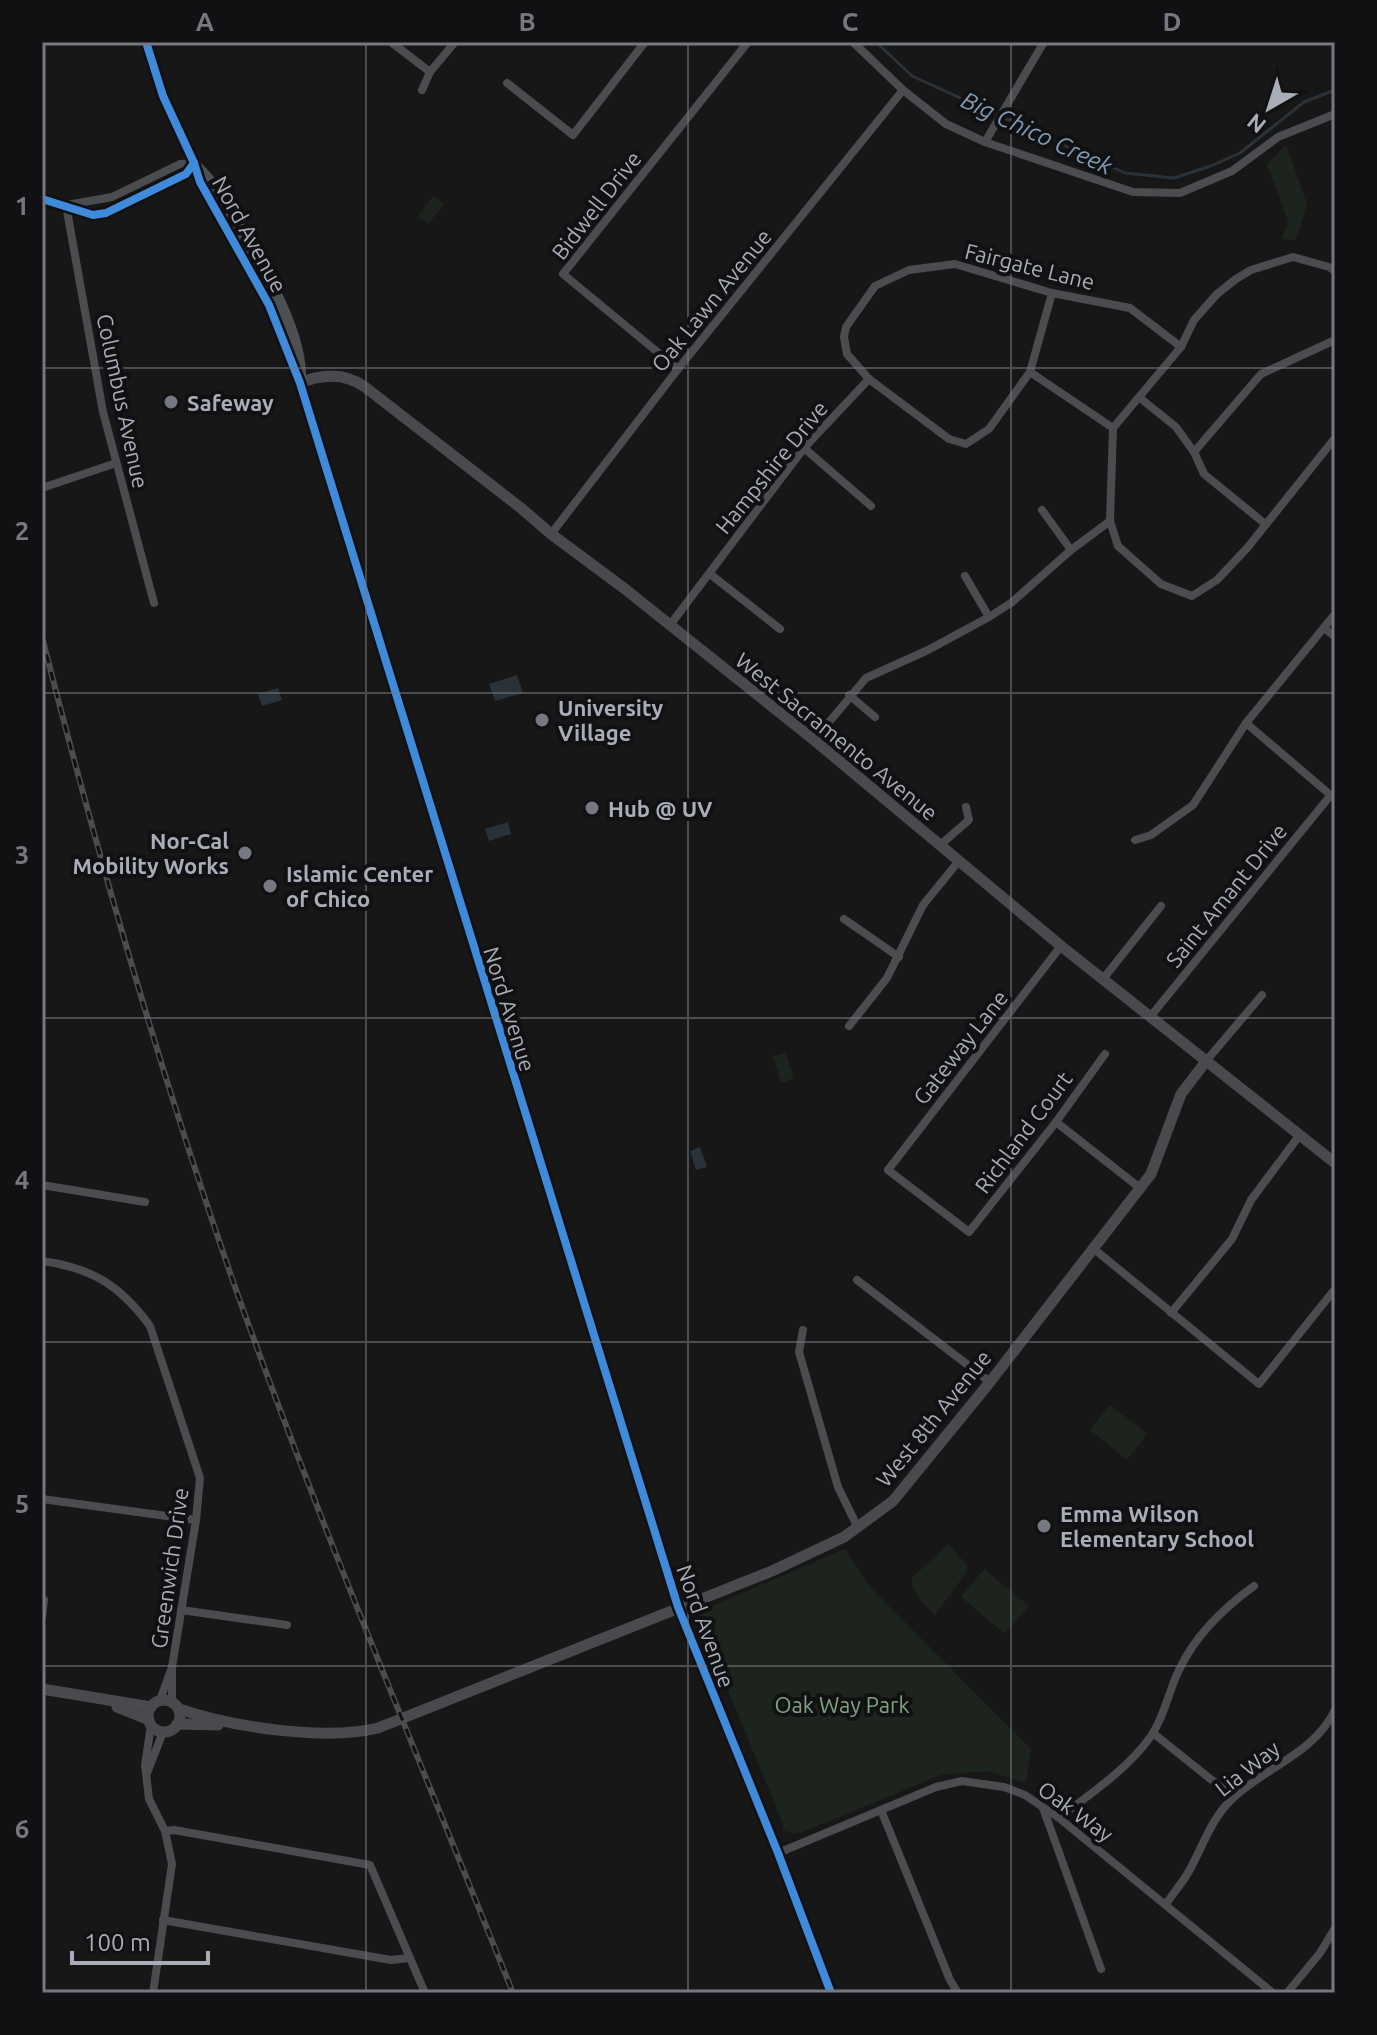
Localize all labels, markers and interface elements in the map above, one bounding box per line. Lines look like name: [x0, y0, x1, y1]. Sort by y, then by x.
text: A: [196, 7, 215, 36]
text: B: [518, 7, 536, 36]
text: C: [842, 7, 859, 36]
text: D: [1163, 7, 1181, 36]
north arrow: [1229, 68, 1309, 148]
water label: Big Chico Creek: [957, 86, 1118, 180]
text: N: [1242, 109, 1270, 139]
street label: Bidwell Drive: [546, 146, 646, 264]
street label: Nord Avenue: [208, 172, 292, 296]
text: 1: [15, 191, 29, 220]
street label: Oak Lawn Avenue: [646, 224, 776, 376]
street label: Fairgate Lane: [963, 238, 1097, 294]
street label: Columbus Avenue: [92, 311, 154, 491]
place label: Safeway: [187, 390, 274, 415]
marker: Safeway: [162, 393, 180, 411]
street label: Hampshire Drive: [710, 396, 832, 538]
text: 2: [15, 516, 29, 545]
street label: West Sacramento Avenue: [731, 647, 943, 825]
place label: University Village: [558, 695, 664, 745]
marker: University Village: [533, 711, 551, 729]
place label: Hub @ UV: [608, 796, 713, 821]
marker: Hub @ UV: [583, 799, 601, 817]
street label: Saint Amant Drive: [1160, 818, 1292, 972]
place label: Nor-Cal Mobility Works: [72, 828, 229, 878]
text: 3: [15, 840, 29, 869]
marker: Nor-Cal Mobility Works: [236, 844, 254, 862]
place label: Islamic Center of Chico: [286, 861, 433, 911]
marker: Islamic Center of Chico: [261, 877, 279, 895]
street label: Nord Avenue: [479, 944, 541, 1074]
street label: Gateway Lane: [908, 985, 1012, 1109]
street label: Richland Court: [969, 1066, 1077, 1198]
text: 4: [15, 1165, 29, 1194]
street label: West 8th Avenue: [870, 1345, 996, 1491]
street label: Greenwich Drive: [145, 1486, 193, 1650]
text: 5: [15, 1489, 29, 1518]
place label: Emma Wilson Elementary School: [1060, 1501, 1254, 1551]
marker: Emma Wilson Elementary School: [1035, 1517, 1053, 1535]
street label: Nord Avenue: [672, 1561, 740, 1691]
park label: Oak Way Park: [774, 1692, 910, 1717]
street label: Lia Way: [1210, 1735, 1284, 1801]
street label: Oak Way: [1034, 1776, 1119, 1847]
text: 6: [15, 1814, 29, 1843]
scale bar: [72, 1915, 208, 1965]
text: 100 m: [84, 1929, 151, 1956]

